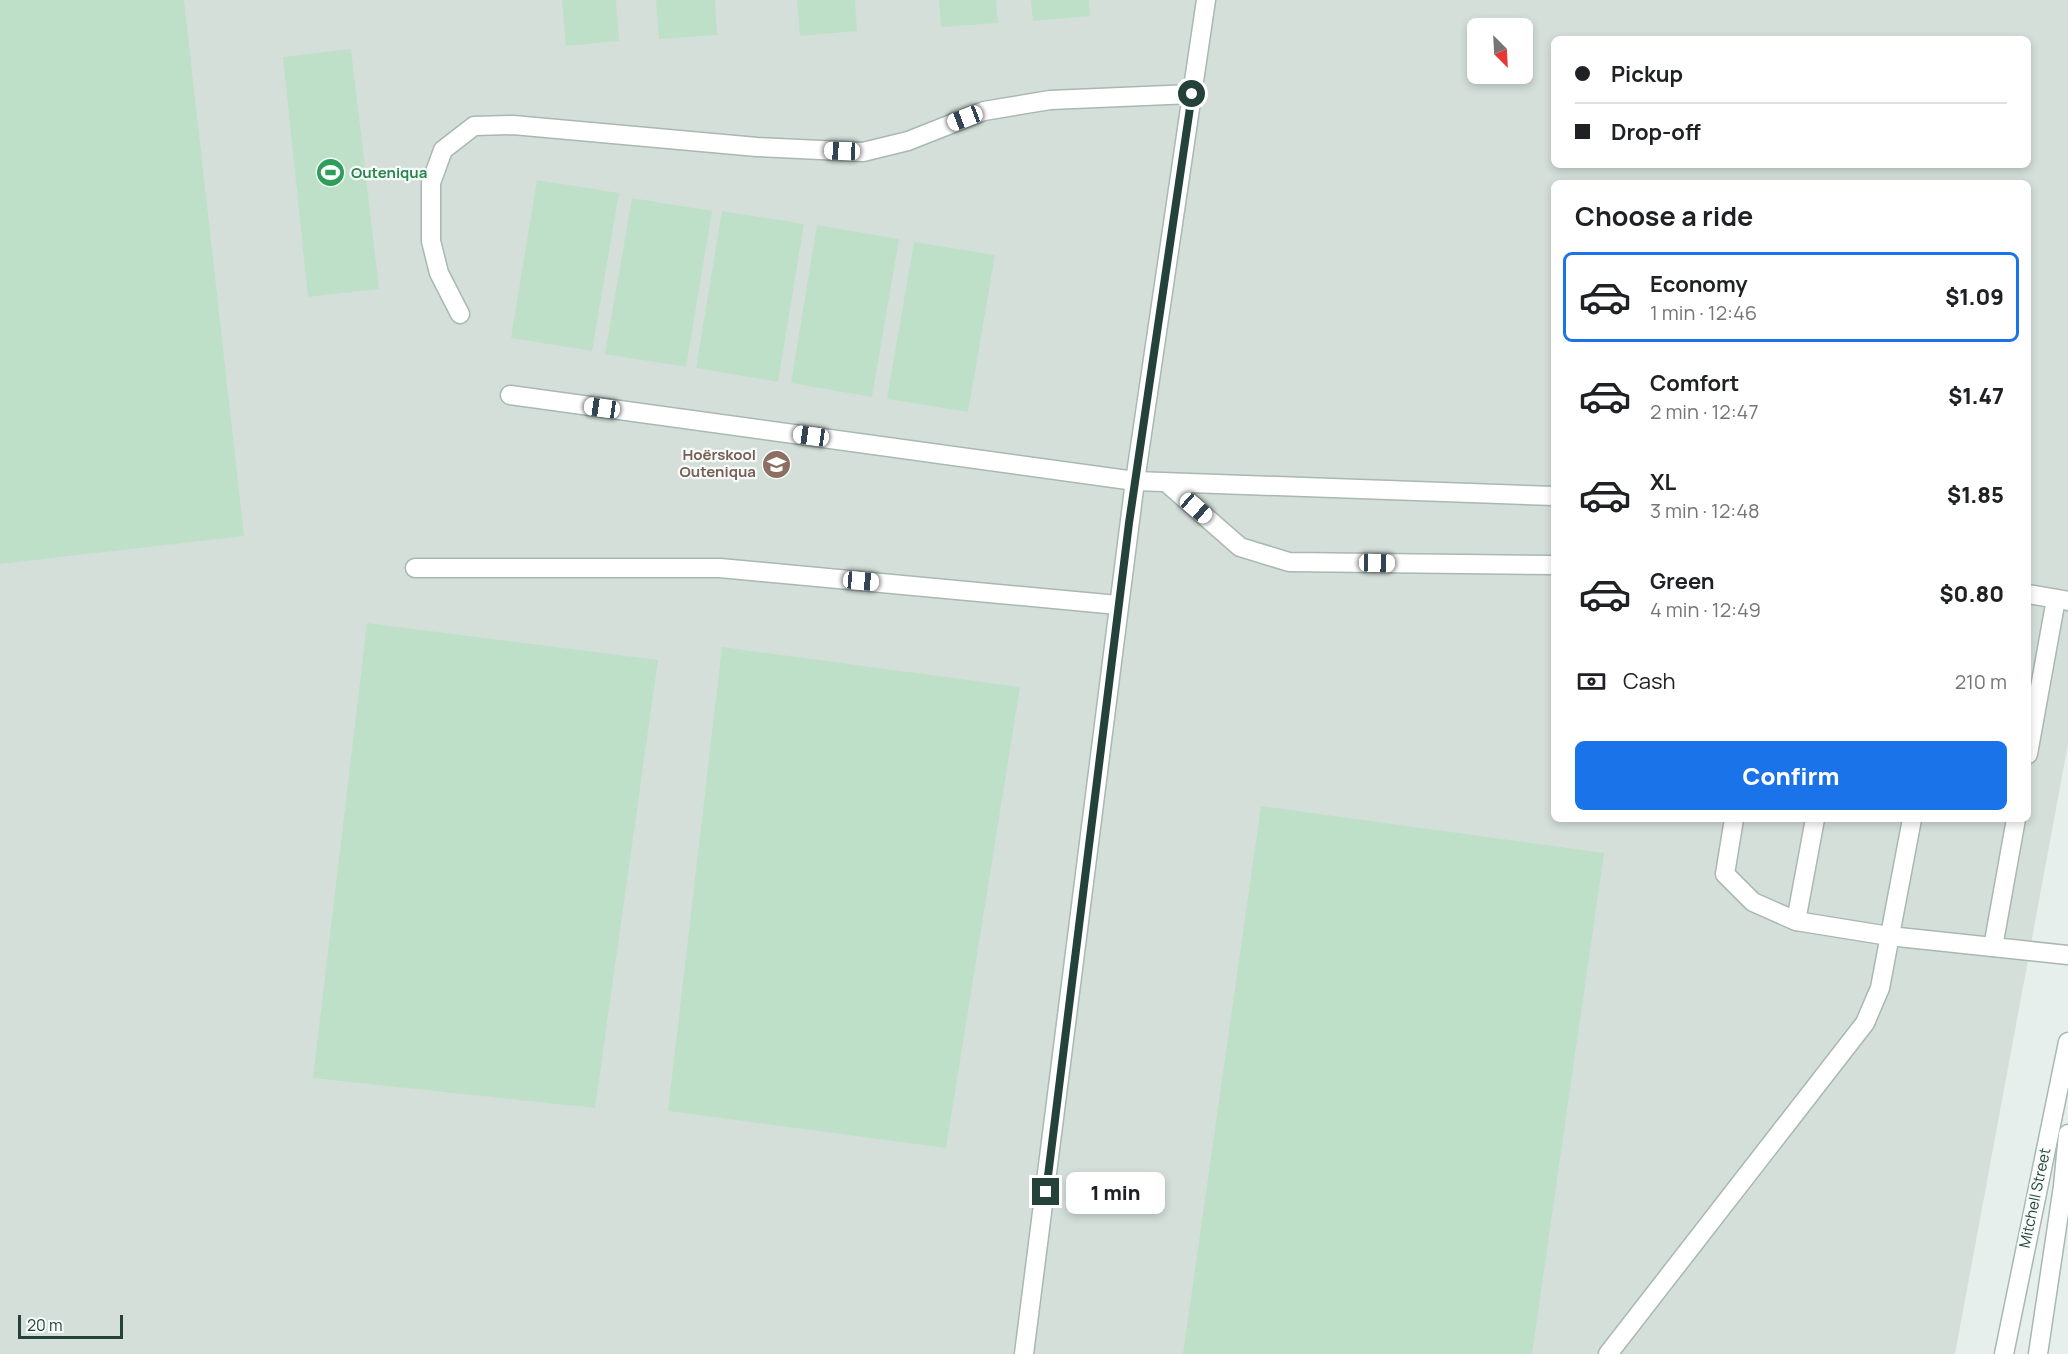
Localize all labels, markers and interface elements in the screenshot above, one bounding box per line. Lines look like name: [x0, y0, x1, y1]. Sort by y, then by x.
north arrow: [1467, 18, 1533, 84]
map controls: [1467, 18, 1533, 84]
text: Pickup: [1611, 59, 1683, 89]
route start: [1178, 80, 1205, 107]
car: [945, 103, 985, 133]
text: Drop-off: [1611, 117, 1701, 147]
car: [824, 141, 860, 161]
sports icon: Outeniqua: [314, 157, 346, 189]
place label: Outeniqua: [351, 162, 427, 183]
text: Choose a ride: [1575, 197, 1753, 234]
text: Economy: [1650, 269, 1748, 299]
icon: car: [1578, 270, 1632, 324]
text: $1.09: [1945, 282, 2004, 312]
text: 1 min · 12:46: [1650, 299, 1757, 326]
text: Comfort: [1650, 368, 1739, 398]
icon: car: [1578, 369, 1632, 423]
text: $1.47: [1948, 381, 2004, 411]
car: [583, 397, 621, 419]
text: 2 min · 12:47: [1650, 398, 1758, 425]
car: [792, 425, 830, 447]
place label: Hoërskool Outeniqua: [680, 444, 756, 482]
school or university icon: Hoërskool Outeniqua: [761, 448, 793, 480]
text: XL: [1650, 467, 1676, 497]
icon: car: [1578, 468, 1632, 522]
text: $1.85: [1947, 480, 2004, 510]
car: [1177, 489, 1215, 527]
text: 3 min · 12:48: [1650, 497, 1760, 524]
car: [1359, 554, 1395, 572]
text: Green: [1650, 566, 1715, 596]
icon: car: [1578, 567, 1632, 621]
car: [842, 570, 880, 592]
text: $0.80: [1939, 579, 2004, 609]
text: 4 min · 12:49: [1650, 596, 1761, 623]
icon: cash: [1575, 665, 1608, 698]
text: Cash: [1623, 666, 1676, 696]
text: 210 m: [1955, 668, 2007, 695]
button: Confirm: [1575, 741, 2007, 810]
street label: Mitchell Street: [2014, 1146, 2055, 1250]
callout: 1 min: [1067, 1171, 1166, 1213]
route end: [1032, 1178, 1059, 1205]
text: 1 min: [1090, 1179, 1141, 1206]
scale bar: [18, 1312, 123, 1340]
text: 20 m: [27, 1314, 63, 1336]

